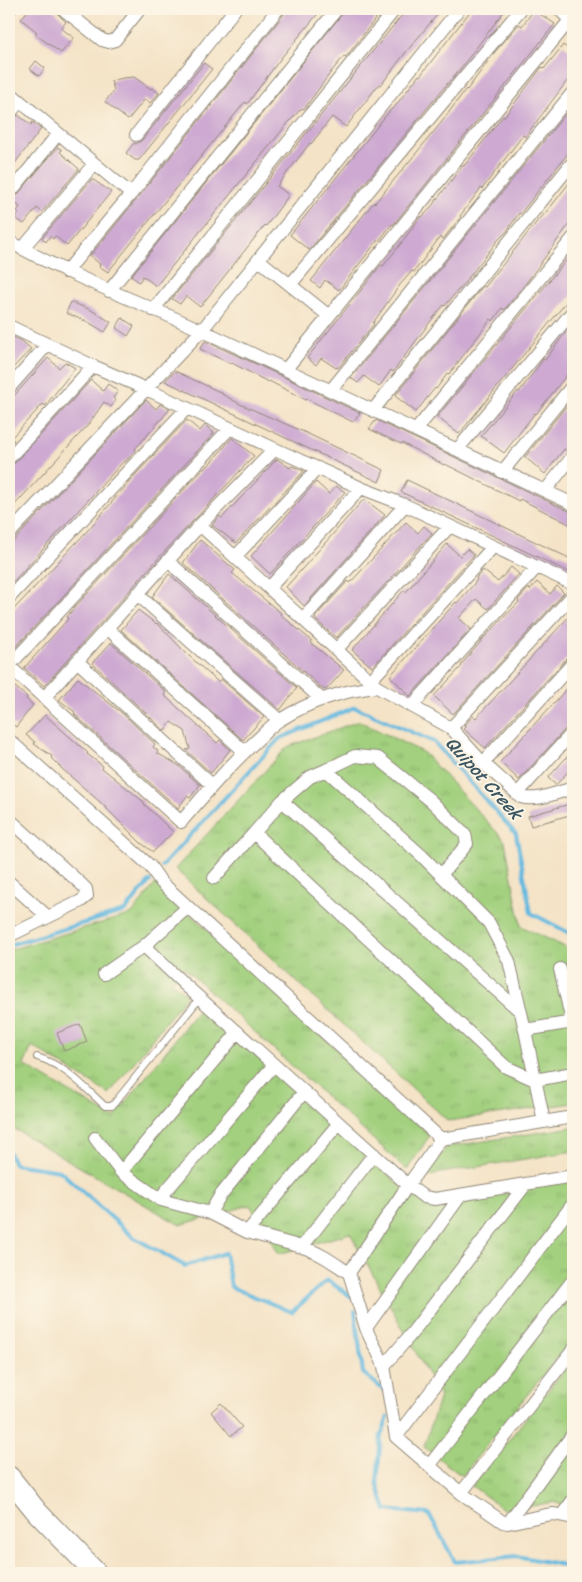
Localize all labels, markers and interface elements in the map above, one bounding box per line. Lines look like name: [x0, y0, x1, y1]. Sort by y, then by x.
water label: Quipot Creek: [437, 729, 532, 829]

